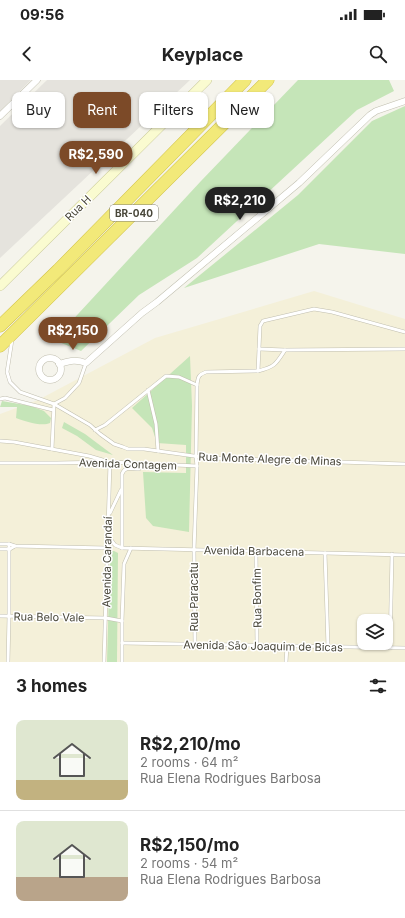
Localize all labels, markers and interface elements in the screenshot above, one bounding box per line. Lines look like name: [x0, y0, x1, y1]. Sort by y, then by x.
text: 09:56: [20, 5, 64, 24]
icon: back: [16, 43, 38, 65]
icon: search: [367, 43, 389, 65]
text: Keyplace: [162, 44, 243, 65]
chip: Buy: [12, 92, 65, 128]
chip: Rent: [73, 92, 131, 128]
chip: Filters: [139, 92, 208, 128]
chip: New: [216, 92, 274, 128]
pin: R$2,590: [59, 141, 133, 175]
text: R$2,590: [68, 146, 124, 162]
pin: R$2,210: [203, 187, 277, 221]
street label: Rua H: [62, 192, 94, 224]
text: R$2,210: [214, 192, 266, 208]
road number: BR-040: [110, 205, 158, 221]
pin: R$2,150: [36, 317, 110, 351]
text: R$2,150: [47, 322, 99, 338]
street label: Rua Monte Alegre de Minas: [198, 450, 342, 468]
street label: Avenida Contagem: [79, 455, 177, 473]
street label: Avenida Carandaí: [99, 516, 115, 608]
street label: Avenida Barbacena: [204, 543, 304, 559]
street label: Rua Paracatu: [187, 562, 201, 632]
street label: Rua Bonfim: [249, 568, 265, 628]
street label: Rua Belo Vale: [13, 609, 85, 625]
map controls: [357, 614, 393, 650]
button: layers: [357, 614, 393, 650]
street label: Avenida São Joaquim de Bicas: [183, 638, 343, 654]
icon: filters: [367, 675, 389, 697]
text: 3 homes: [16, 676, 87, 696]
text: R$2,210/mo: [140, 734, 241, 754]
icon: home: [48, 736, 96, 784]
text: 2 rooms · 64 m²: [140, 754, 238, 770]
text: Rua Elena Rodrigues Barbosa: [140, 770, 321, 786]
text: R$2,150/mo: [140, 835, 239, 855]
icon: home: [48, 837, 96, 885]
text: 2 rooms · 54 m²: [140, 855, 238, 871]
text: Rua Elena Rodrigues Barbosa: [140, 871, 321, 887]

